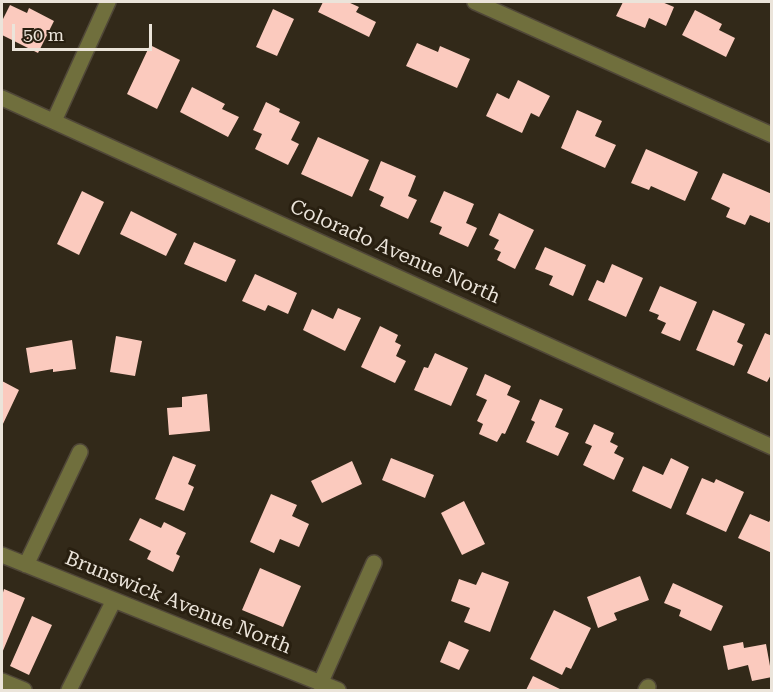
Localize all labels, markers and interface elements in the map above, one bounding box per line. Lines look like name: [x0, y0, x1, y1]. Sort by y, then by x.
scale bar: [15, 12, 154, 50]
text: 50 m: [23, 24, 64, 45]
street label: Colorado Avenue North: [286, 195, 504, 309]
street label: Brunswick Avenue North: [61, 547, 295, 659]

